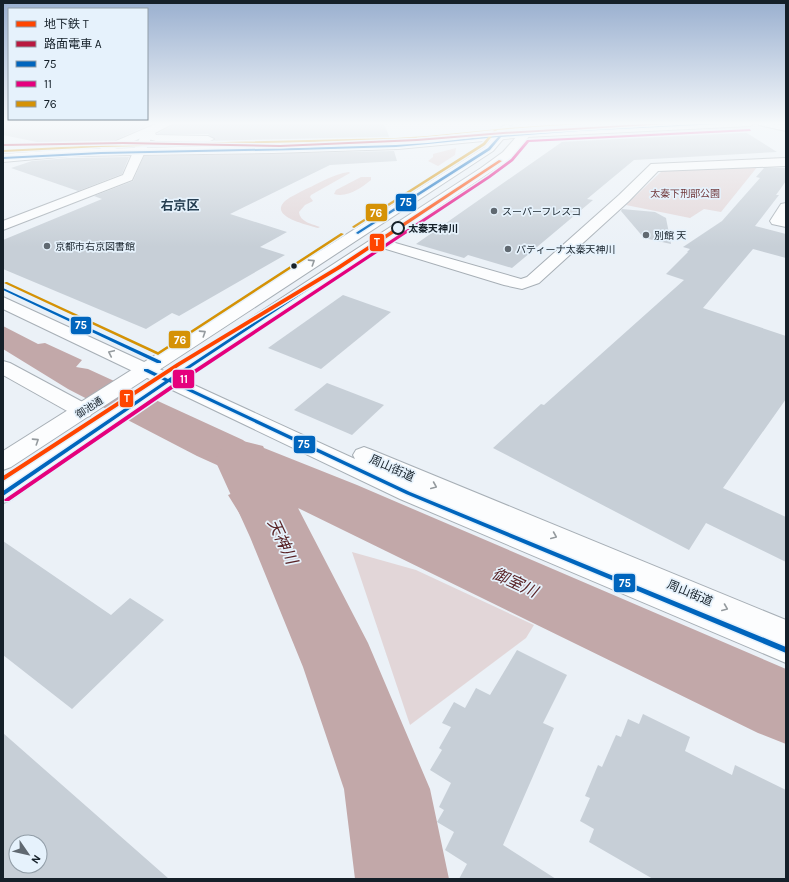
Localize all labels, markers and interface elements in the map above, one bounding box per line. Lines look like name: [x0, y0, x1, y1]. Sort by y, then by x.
legend: [8, 8, 148, 120]
text: 地下鉄 T: [44, 17, 89, 31]
text: 路面電車 A: [44, 37, 102, 51]
text: 75: [44, 57, 57, 71]
text: 11: [44, 77, 52, 91]
text: 76: [44, 97, 57, 111]
park label: 太秦下刑部公園: [650, 188, 720, 200]
line badge: 75: [395, 193, 417, 212]
text: 75: [400, 196, 412, 209]
district label: 右京区: [160, 198, 200, 213]
line badge: 76: [365, 203, 388, 222]
marker: スーパーフレスコ: [489, 206, 499, 216]
place label: スーパーフレスコ: [502, 206, 581, 218]
text: 76: [370, 207, 382, 220]
marker: 太秦天神川: [391, 221, 405, 235]
place label: 太秦天神川: [408, 223, 458, 235]
marker: 別館 天: [641, 230, 651, 240]
place label: 別館 天: [654, 230, 686, 242]
line badge: T: [369, 233, 385, 252]
text: T: [374, 236, 380, 249]
marker: 京都市右京図書館: [42, 241, 52, 251]
place label: 京都市右京図書館: [55, 241, 135, 253]
marker: パティーナ太秦天神川: [503, 244, 513, 254]
place label: パティーナ太秦天神川: [516, 244, 615, 256]
one-way arrow: [308, 260, 315, 267]
unlabelled marker: [289, 261, 299, 271]
line badge: 75: [70, 316, 92, 335]
text: 75: [75, 319, 87, 332]
line badge: 76: [168, 330, 191, 349]
one-way arrow: [199, 330, 206, 338]
text: 76: [174, 334, 186, 347]
one-way arrow: [107, 350, 115, 358]
line badge: 11: [172, 369, 195, 389]
text: 11: [180, 373, 188, 386]
line badge: T: [119, 389, 134, 408]
text: T: [124, 392, 130, 405]
street label: 御池通: [74, 395, 105, 421]
line badge: 75: [293, 435, 316, 454]
one-way arrow: [32, 438, 39, 446]
text: 75: [298, 438, 310, 451]
street label: 周山街道: [367, 452, 417, 484]
one-way arrow: [430, 481, 437, 489]
water label: 天神川: [264, 515, 302, 569]
one-way arrow: [549, 531, 557, 539]
water label: 御室川: [489, 564, 542, 602]
line badge: 75: [613, 573, 636, 593]
text: 75: [619, 577, 631, 590]
street label: 周山街道: [665, 577, 715, 609]
one-way arrow: [722, 603, 729, 611]
north arrow: [8, 834, 48, 874]
text: N: [28, 852, 43, 866]

